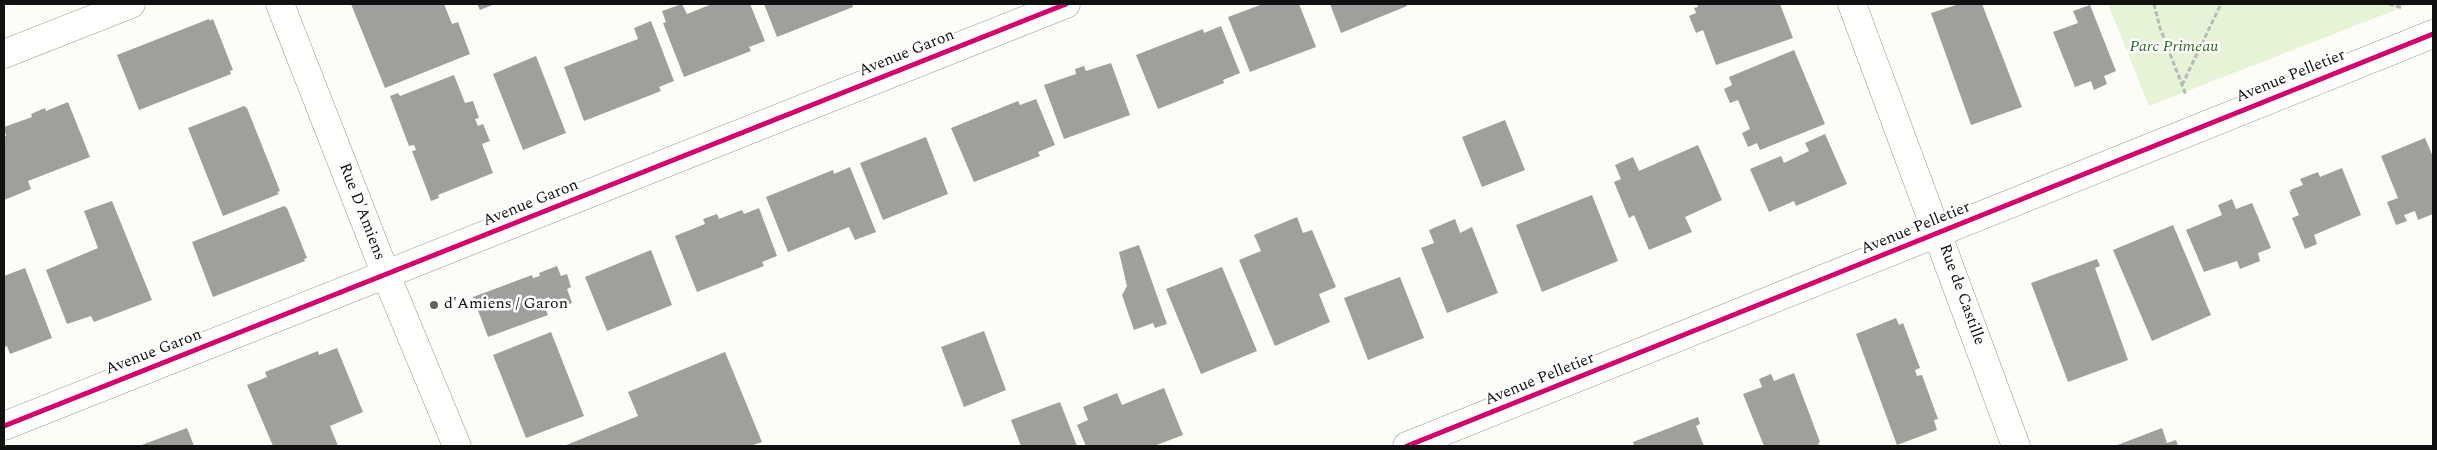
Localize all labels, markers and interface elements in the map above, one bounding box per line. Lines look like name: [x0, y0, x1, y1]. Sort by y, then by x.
street label: Avenue Garon: [856, 26, 958, 82]
park label: Parc Primeau: [2130, 38, 2218, 58]
street label: Avenue Pelletier: [2233, 46, 2349, 108]
street label: Rue D'Amiens: [334, 161, 388, 263]
street label: Avenue Garon: [480, 176, 582, 232]
street label: Avenue Pelletier: [1858, 198, 1974, 260]
street label: Rue de Castille: [1934, 242, 1988, 348]
place label: d'Amiens / Garon: [444, 295, 568, 315]
marker: d'Amiens / Garon: [428, 299, 440, 311]
street label: Avenue Garon: [103, 326, 205, 380]
street label: Avenue Pelletier: [1482, 349, 1598, 411]

